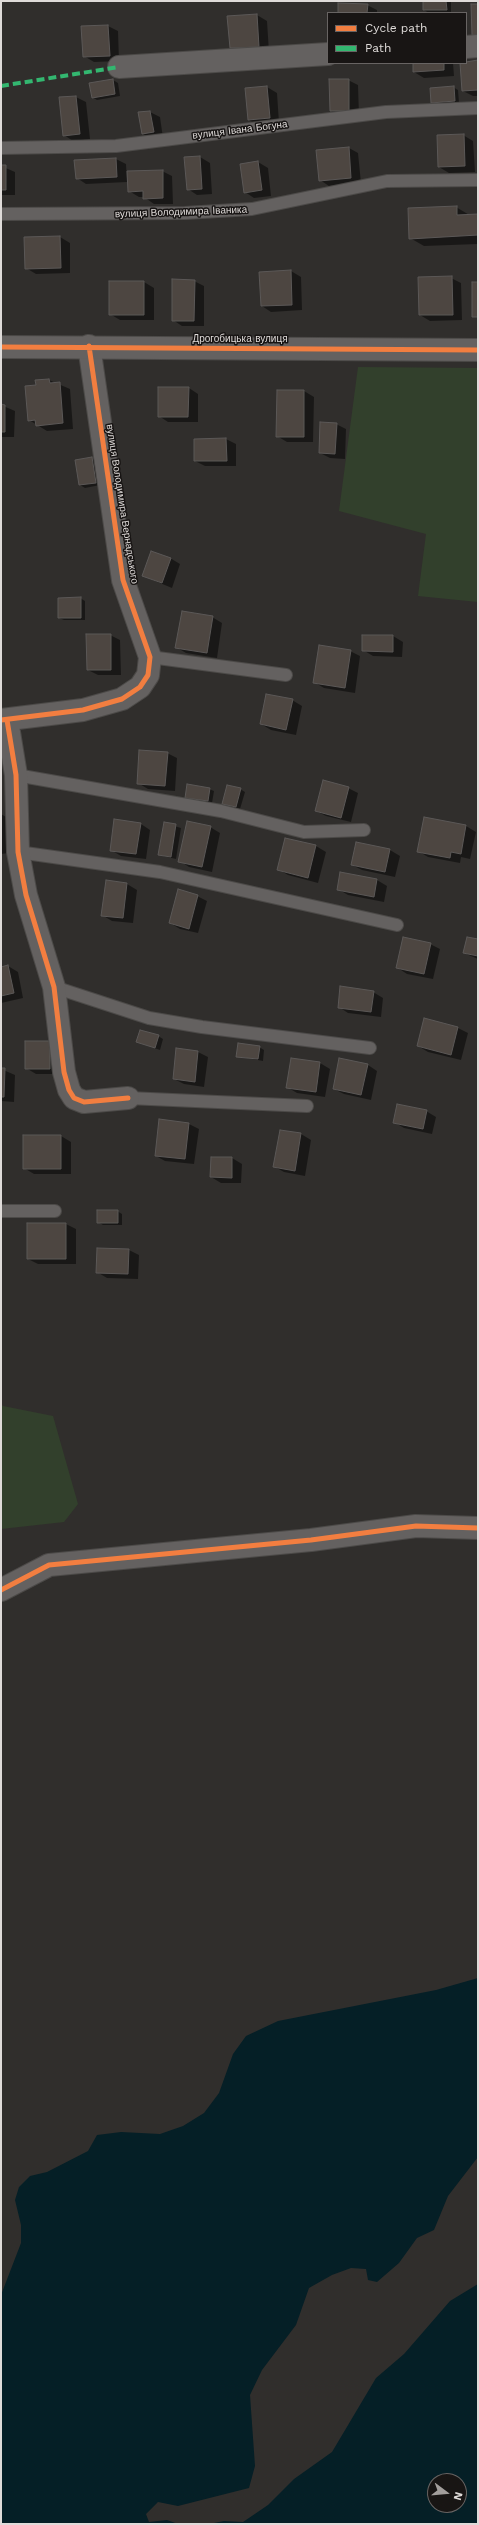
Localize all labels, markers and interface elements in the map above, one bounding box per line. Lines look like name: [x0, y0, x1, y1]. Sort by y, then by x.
legend: [327, 12, 467, 64]
text: Cycle path: [365, 21, 427, 35]
text: Path: [365, 41, 391, 55]
street label: вулиця Івана Богуна: [192, 118, 288, 142]
street label: вулиця Володимира Іваника: [115, 204, 247, 220]
street label: Дрогобицька вулиця: [192, 333, 288, 345]
street label: вулиця Володимира Вернадського: [103, 423, 141, 585]
north arrow: [427, 2473, 467, 2513]
text: N: [451, 2490, 465, 2502]

